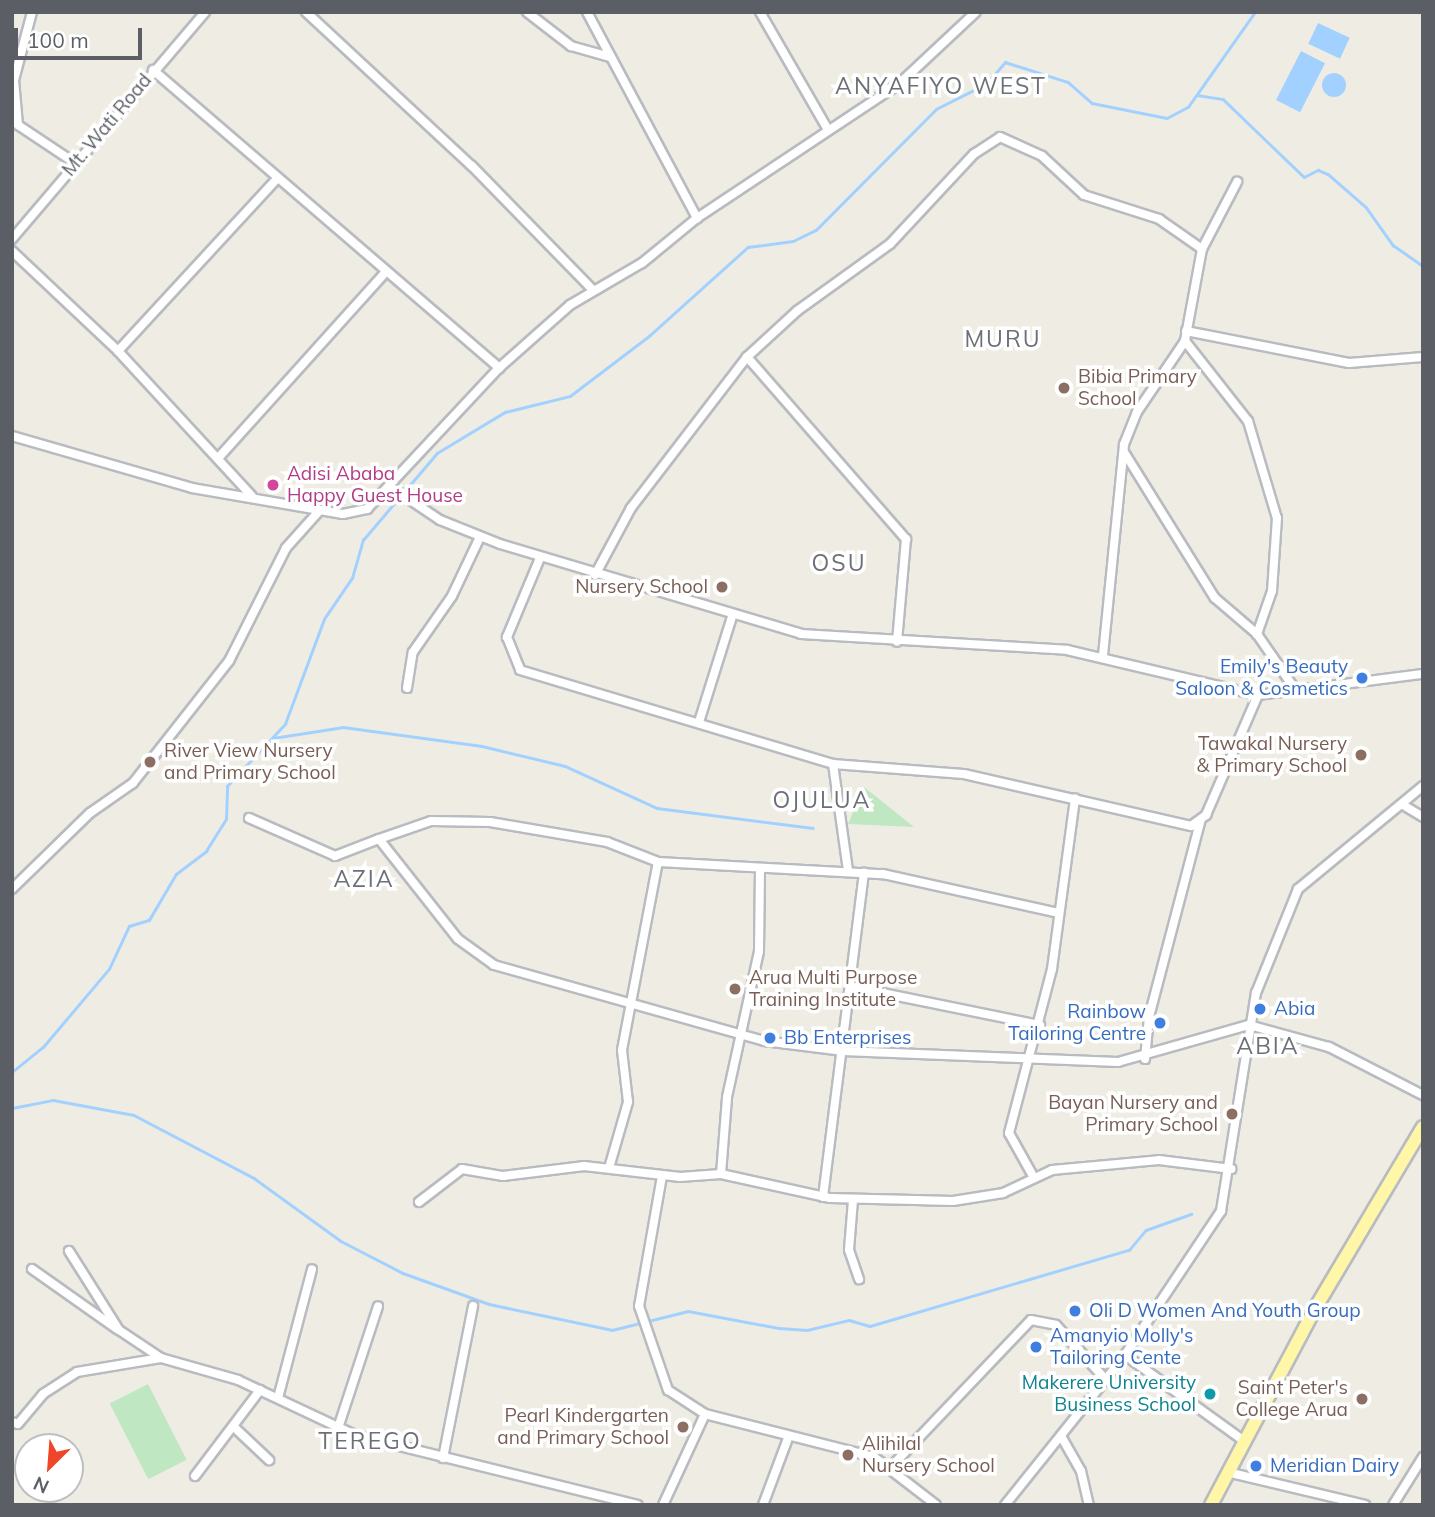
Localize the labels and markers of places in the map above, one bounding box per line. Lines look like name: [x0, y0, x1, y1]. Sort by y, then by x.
place label: Bibia Primary School: [1078, 366, 1197, 410]
marker: Bibia Primary School: [1056, 380, 1072, 396]
place label: Adisi Ababa Happy Guest House: [287, 463, 463, 507]
marker: Adisi Ababa Happy Guest House: [265, 477, 281, 493]
place label: Nursery School: [575, 576, 708, 598]
marker: Nursery School: [714, 579, 730, 595]
place label: Emily's Beauty Saloon & Cosmetics: [1175, 656, 1348, 700]
marker: Emily's Beauty Saloon & Cosmetics: [1354, 670, 1370, 686]
place label: Tawakal Nursery & Primary School: [1197, 733, 1347, 777]
place label: River View Nursery and Primary School: [164, 740, 336, 784]
marker: Tawakal Nursery & Primary School: [1353, 747, 1369, 763]
marker: River View Nursery and Primary School: [142, 754, 158, 770]
place label: Arua Multi Purpose Training Institute: [749, 967, 917, 1011]
marker: Arua Multi Purpose Training Institute: [727, 981, 743, 997]
place label: Abia: [1274, 998, 1315, 1020]
place label: Rainbow Tailoring Centre: [1008, 1001, 1146, 1045]
marker: Abia: [1252, 1001, 1268, 1017]
marker: Rainbow Tailoring Centre: [1152, 1015, 1168, 1031]
place label: Bb Enterprises: [784, 1027, 911, 1049]
marker: Bb Enterprises: [762, 1030, 778, 1046]
place label: Bayan Nursery and Primary School: [1048, 1092, 1218, 1136]
marker: Bayan Nursery and Primary School: [1224, 1106, 1240, 1122]
place label: Oli D Women And Youth Group: [1089, 1300, 1361, 1322]
marker: Oli D Women And Youth Group: [1067, 1303, 1083, 1319]
place label: Amanyio Molly's Tailoring Cente: [1050, 1325, 1193, 1369]
marker: Amanyio Molly's Tailoring Cente: [1028, 1339, 1044, 1355]
place label: Makerere University Business School: [1022, 1372, 1196, 1416]
place label: Saint Peter's College Arua: [1235, 1377, 1348, 1421]
marker: Makerere University Business School: [1202, 1386, 1218, 1402]
marker: Saint Peter's College Arua: [1354, 1391, 1370, 1407]
place label: Pearl Kindergarten and Primary School: [497, 1405, 669, 1449]
marker: Pearl Kindergarten and Primary School: [675, 1419, 691, 1435]
place label: Alihilal Nursery School: [862, 1433, 995, 1477]
marker: Alihilal Nursery School: [840, 1447, 856, 1463]
place label: Meridian Dairy: [1270, 1455, 1399, 1477]
marker: Meridian Dairy: [1248, 1458, 1264, 1474]

